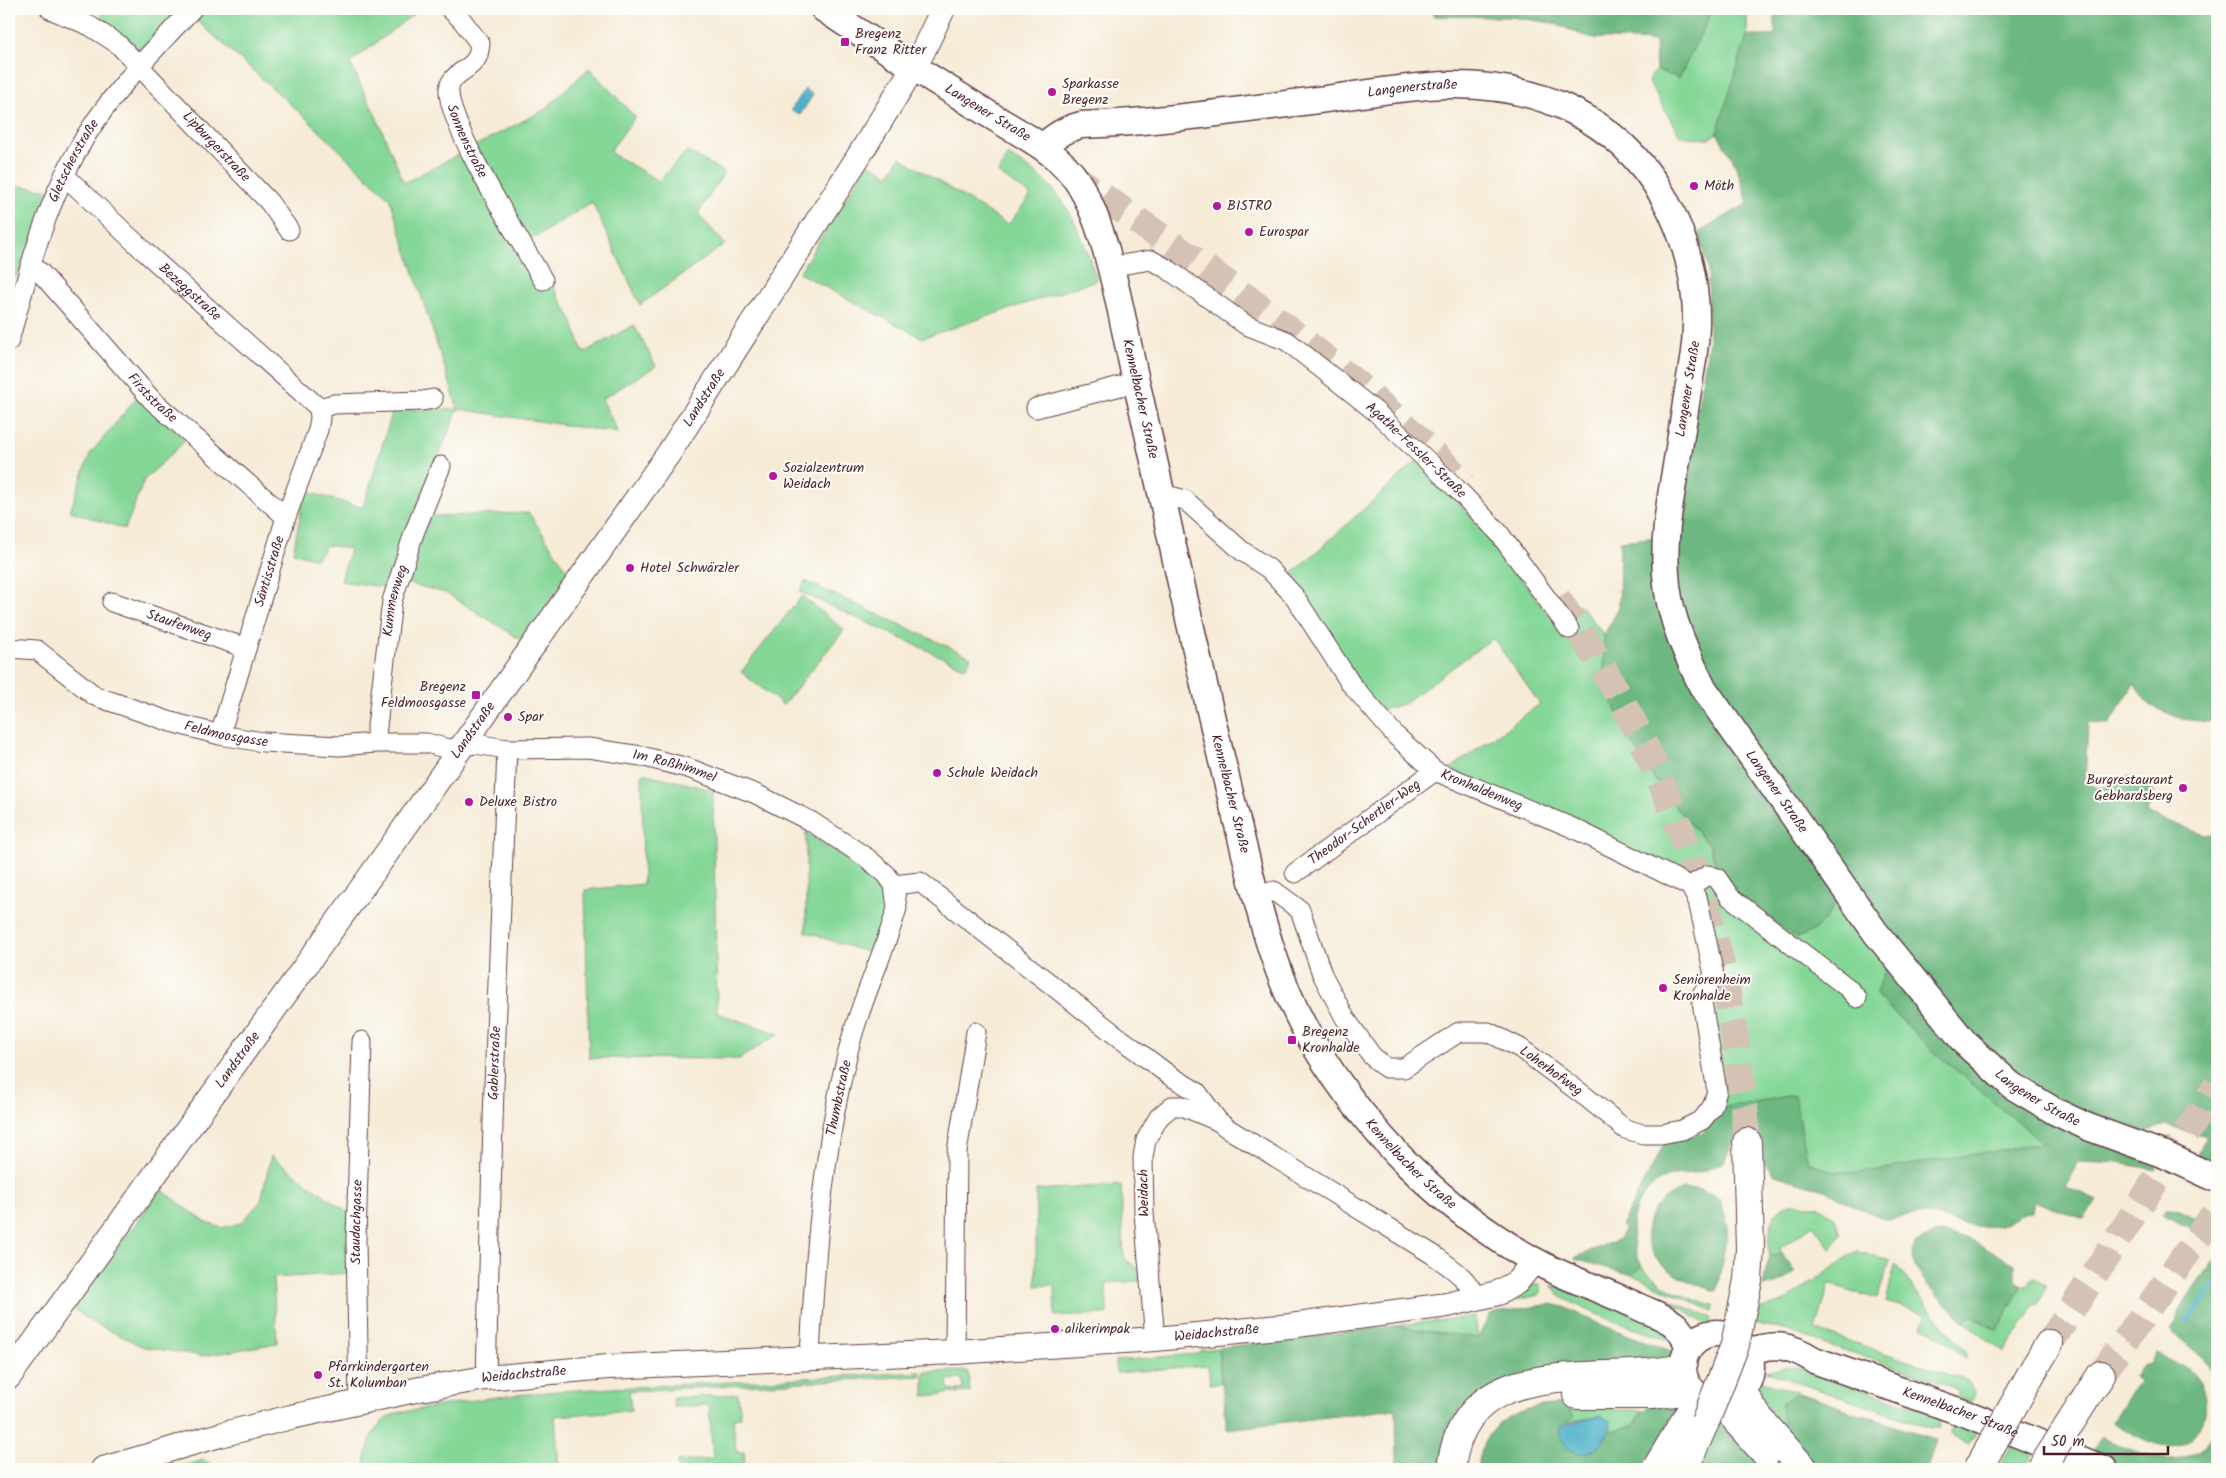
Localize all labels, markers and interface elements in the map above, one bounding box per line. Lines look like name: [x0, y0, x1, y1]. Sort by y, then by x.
place label: Bregenz Franz Ritter: [855, 23, 927, 61]
marker: Bregenz Franz Ritter: [839, 36, 851, 48]
place label: Sparkasse Bregenz: [1062, 73, 1119, 111]
street label: Langenerstraße: [1366, 74, 1458, 104]
street label: Langener Straße: [940, 78, 1036, 148]
marker: Sparkasse Bregenz: [1046, 86, 1058, 98]
street label: Sonnenstraße: [440, 101, 494, 183]
street label: Lipburgerstraße: [177, 106, 256, 188]
street label: Gletscherstraße: [43, 114, 105, 206]
place label: Möth: [1704, 175, 1734, 197]
marker: Möth: [1688, 180, 1700, 192]
place label: BISTRO: [1227, 195, 1272, 217]
marker: BISTRO: [1211, 200, 1223, 212]
place label: Eurospar: [1259, 221, 1310, 243]
marker: Eurospar: [1243, 226, 1255, 238]
street label: Bezeggstraße: [153, 258, 227, 327]
street label: Kennelbacher Straße: [1116, 337, 1164, 462]
street label: Langener Straße: [1670, 339, 1707, 439]
street label: Landstraße: [677, 364, 732, 431]
street label: Firststraße: [122, 368, 183, 429]
street label: Agathe-Fessler-Straße: [1361, 396, 1472, 504]
place label: Sozialzentrum Weidach: [783, 457, 864, 495]
marker: Sozialzentrum Weidach: [767, 470, 779, 482]
street label: Säntisstraße: [248, 532, 291, 610]
place label: Hotel Schwärzler: [640, 557, 740, 579]
street label: Kummenweg: [377, 562, 414, 638]
marker: Hotel Schwärzler: [624, 562, 636, 574]
street label: Staufenweg: [144, 604, 215, 646]
place label: Bregenz Feldmoosgasse: [381, 676, 467, 714]
marker: Bregenz Feldmoosgasse: [470, 689, 482, 701]
street label: Landstraße: [445, 697, 502, 764]
place label: Spar: [518, 706, 545, 728]
marker: Spar: [502, 711, 514, 723]
street label: Feldmoosgasse: [182, 715, 269, 753]
street label: Kennelbacher Straße: [1205, 732, 1256, 856]
street label: Im Roßhimmel: [631, 744, 720, 789]
street label: Langener Straße: [1739, 746, 1814, 838]
place label: Schule Weidach: [947, 762, 1038, 784]
street label: Kronhaldenweg: [1437, 763, 1526, 817]
marker: Schule Weidach: [931, 767, 943, 779]
place label: Burgrestaurant Gebhardsberg: [2086, 769, 2174, 807]
street label: Theodor-Schertler-Weg: [1304, 774, 1425, 871]
marker: Burgrestaurant Gebhardsberg: [2177, 782, 2189, 794]
place label: Deluxe Bistro: [479, 791, 557, 813]
marker: Deluxe Bistro: [463, 796, 475, 808]
place label: Seniorenheim Kronhalde: [1673, 969, 1751, 1007]
marker: Seniorenheim Kronhalde: [1657, 982, 1669, 994]
place label: Bregenz Kronhalde: [1302, 1021, 1360, 1059]
street label: Gablerstraße: [483, 1025, 507, 1100]
street label: Landstraße: [210, 1026, 266, 1093]
marker: Bregenz Kronhalde: [1286, 1034, 1298, 1046]
street label: Loherhofweg: [1515, 1040, 1587, 1102]
street label: Thumbstraße: [820, 1057, 858, 1138]
street label: Langener Straße: [1989, 1064, 2084, 1133]
street label: Kennelbacher Straße: [1359, 1114, 1462, 1216]
street label: Weidach: [1133, 1169, 1155, 1217]
street label: Staudachgasse: [345, 1179, 369, 1265]
place label: alikerimpak: [1065, 1318, 1131, 1340]
street label: Weidachstraße: [1173, 1318, 1261, 1348]
marker: alikerimpak: [1049, 1323, 1061, 1335]
place label: Pfarrkindergarten St. Kolumban: [328, 1356, 429, 1394]
street label: Weidachstraße: [480, 1360, 568, 1389]
marker: Pfarrkindergarten St. Kolumban: [312, 1369, 324, 1381]
street label: Kennelbacher Straße: [1899, 1381, 2022, 1444]
scale bar: [2044, 1423, 2167, 1455]
text: 50 m: [2051, 1430, 2085, 1454]

